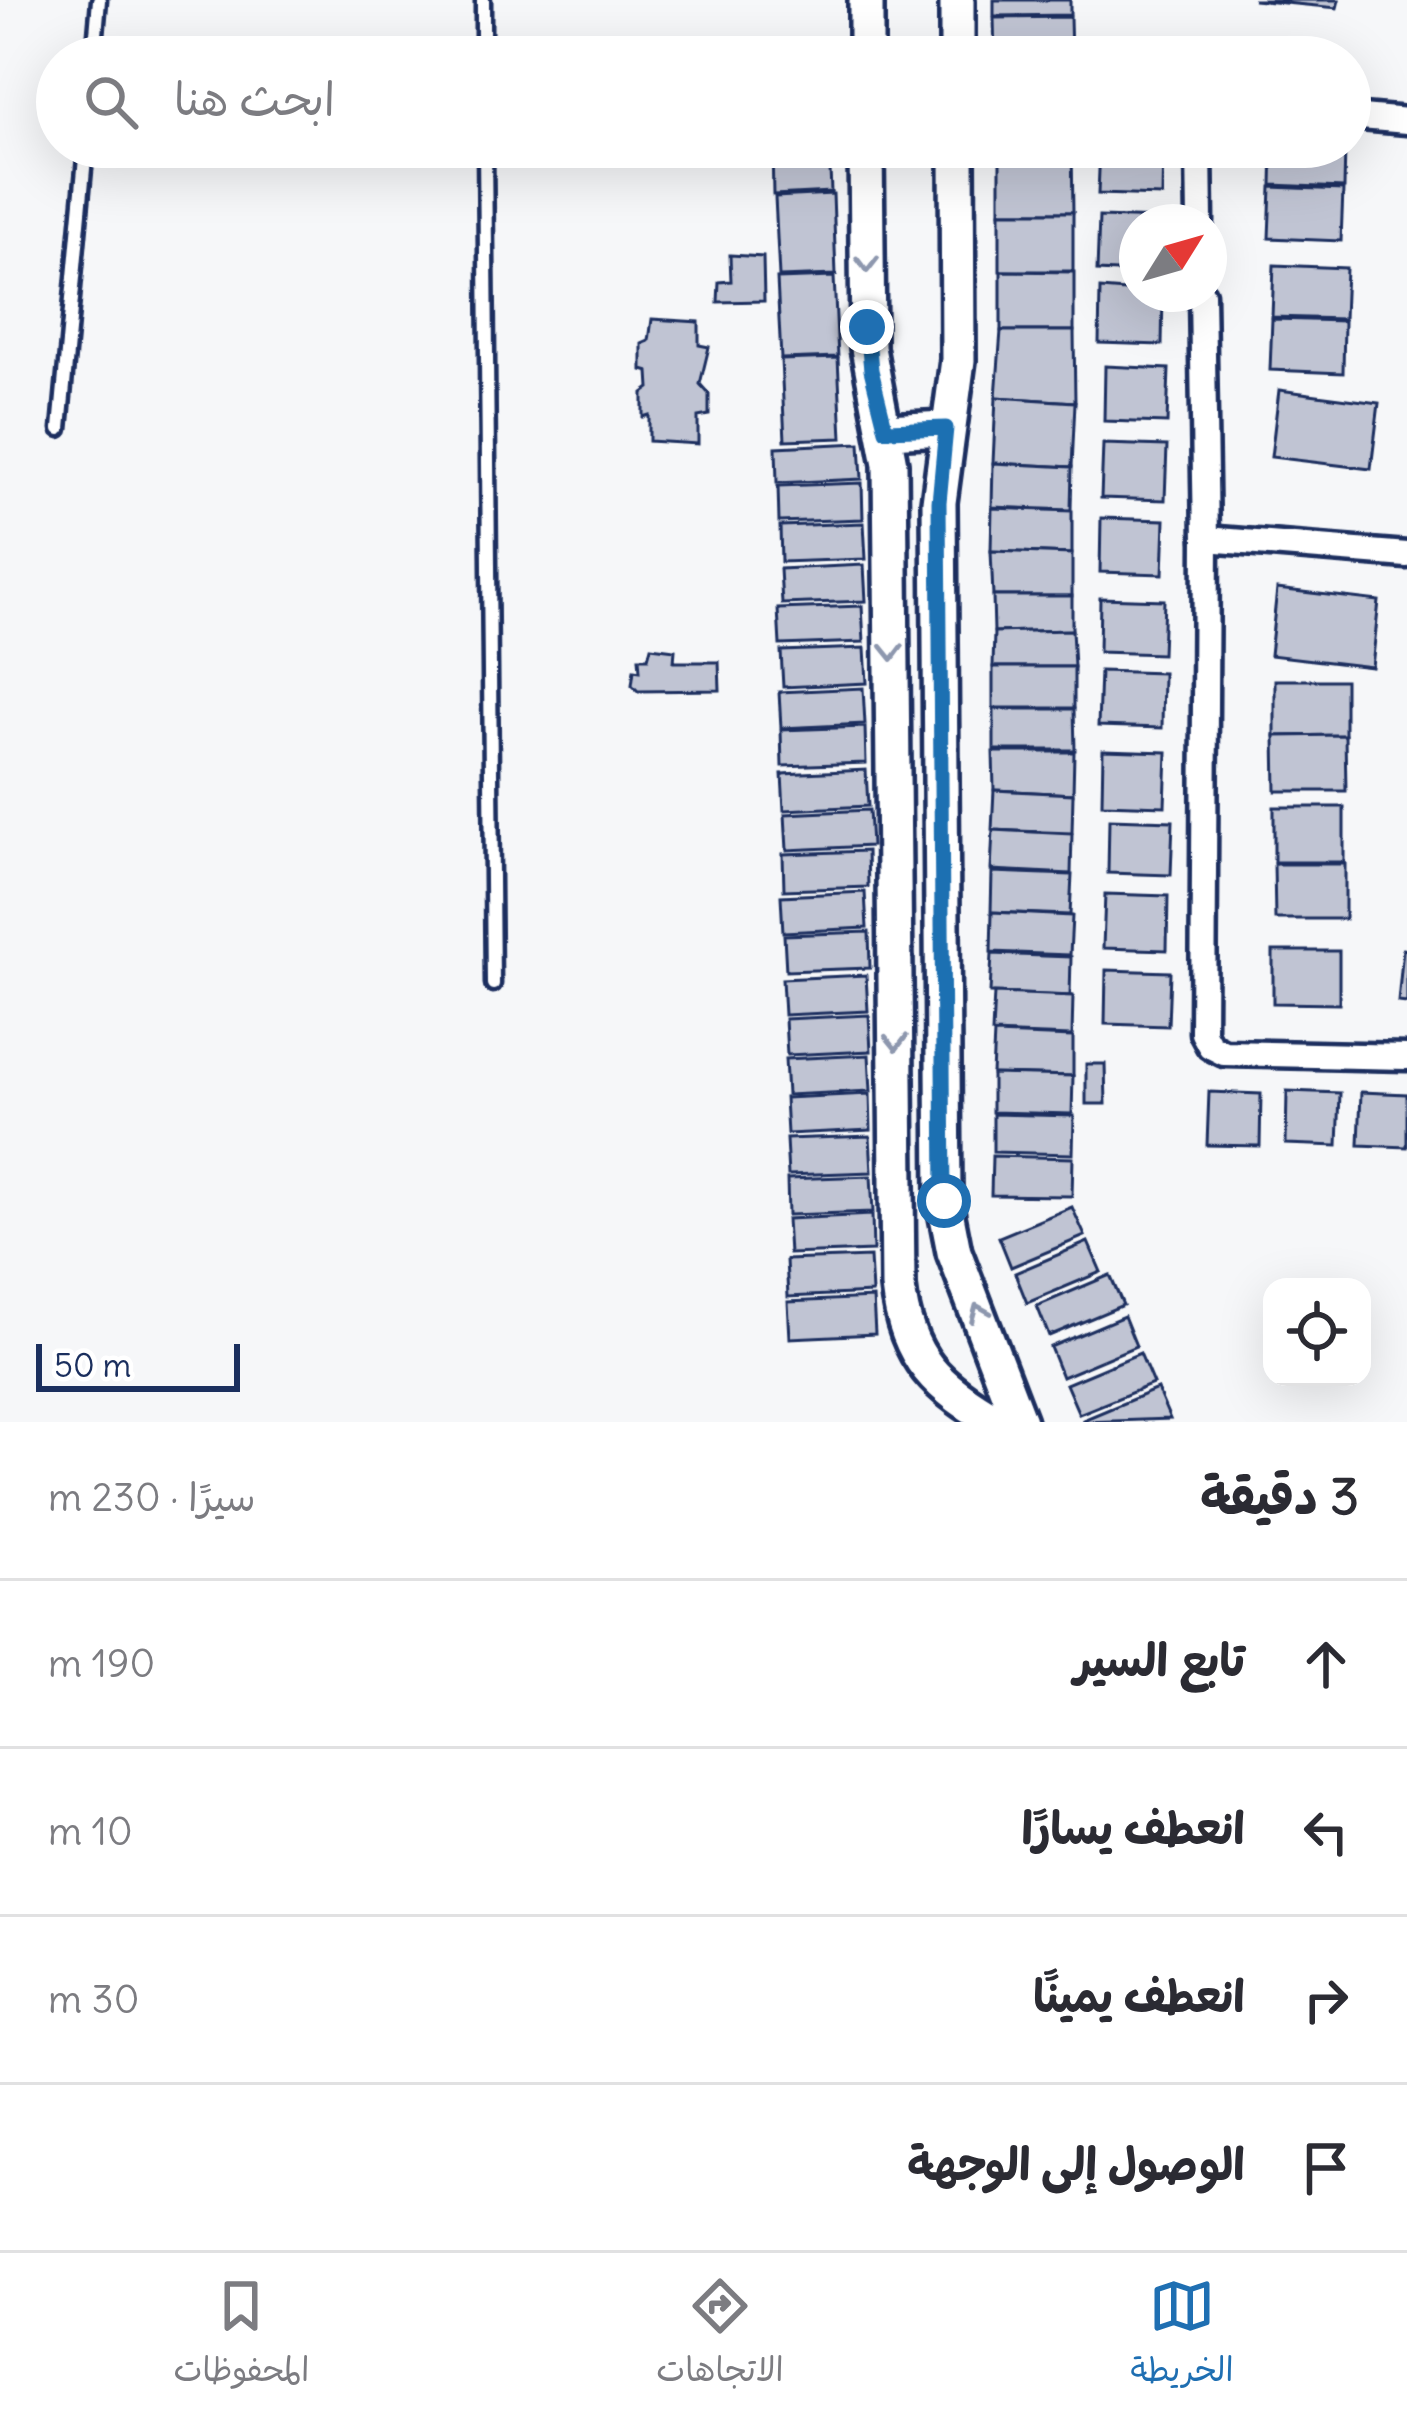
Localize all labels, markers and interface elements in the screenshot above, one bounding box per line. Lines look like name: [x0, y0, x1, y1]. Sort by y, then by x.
search box: [36, 36, 1371, 168]
icon: search: [78, 69, 144, 135]
text: ابحث هنا: [174, 71, 335, 127]
north arrow: [1119, 204, 1227, 312]
one-way arrow: [854, 256, 880, 274]
route end: [840, 300, 894, 354]
one-way arrow: [878, 643, 904, 662]
one-way arrow: [883, 1033, 909, 1052]
route start: [917, 1174, 971, 1228]
map controls: [1263, 1278, 1371, 1386]
button: locate: [1263, 1278, 1371, 1386]
one-way arrow: [969, 1303, 993, 1325]
scale bar: [36, 1338, 240, 1391]
text: 50 m: [54, 1344, 131, 1386]
text: 3 دقيقة: [1200, 1464, 1359, 1528]
text: سيرًا · 230 m: [48, 1473, 256, 1522]
icon: ahead: [1293, 1631, 1359, 1697]
text: تابع السير: [1074, 1632, 1245, 1688]
text: 190 m: [48, 1639, 155, 1688]
icon: left: [1293, 1799, 1359, 1865]
text: انعطف يسارًا: [1022, 1800, 1245, 1856]
text: 10 m: [48, 1807, 133, 1856]
icon: right: [1293, 1967, 1359, 2033]
text: انعطف يمينًا: [1033, 1968, 1245, 2024]
text: 30 m: [48, 1975, 139, 2024]
icon: arrive: [1293, 2135, 1359, 2201]
text: الوصول إلى الوجهة: [907, 2136, 1245, 2192]
tab: المحفوظات: [173, 2273, 309, 2399]
tab: الاتجاهات: [656, 2273, 784, 2399]
tab: الخريطة: [1131, 2273, 1234, 2399]

